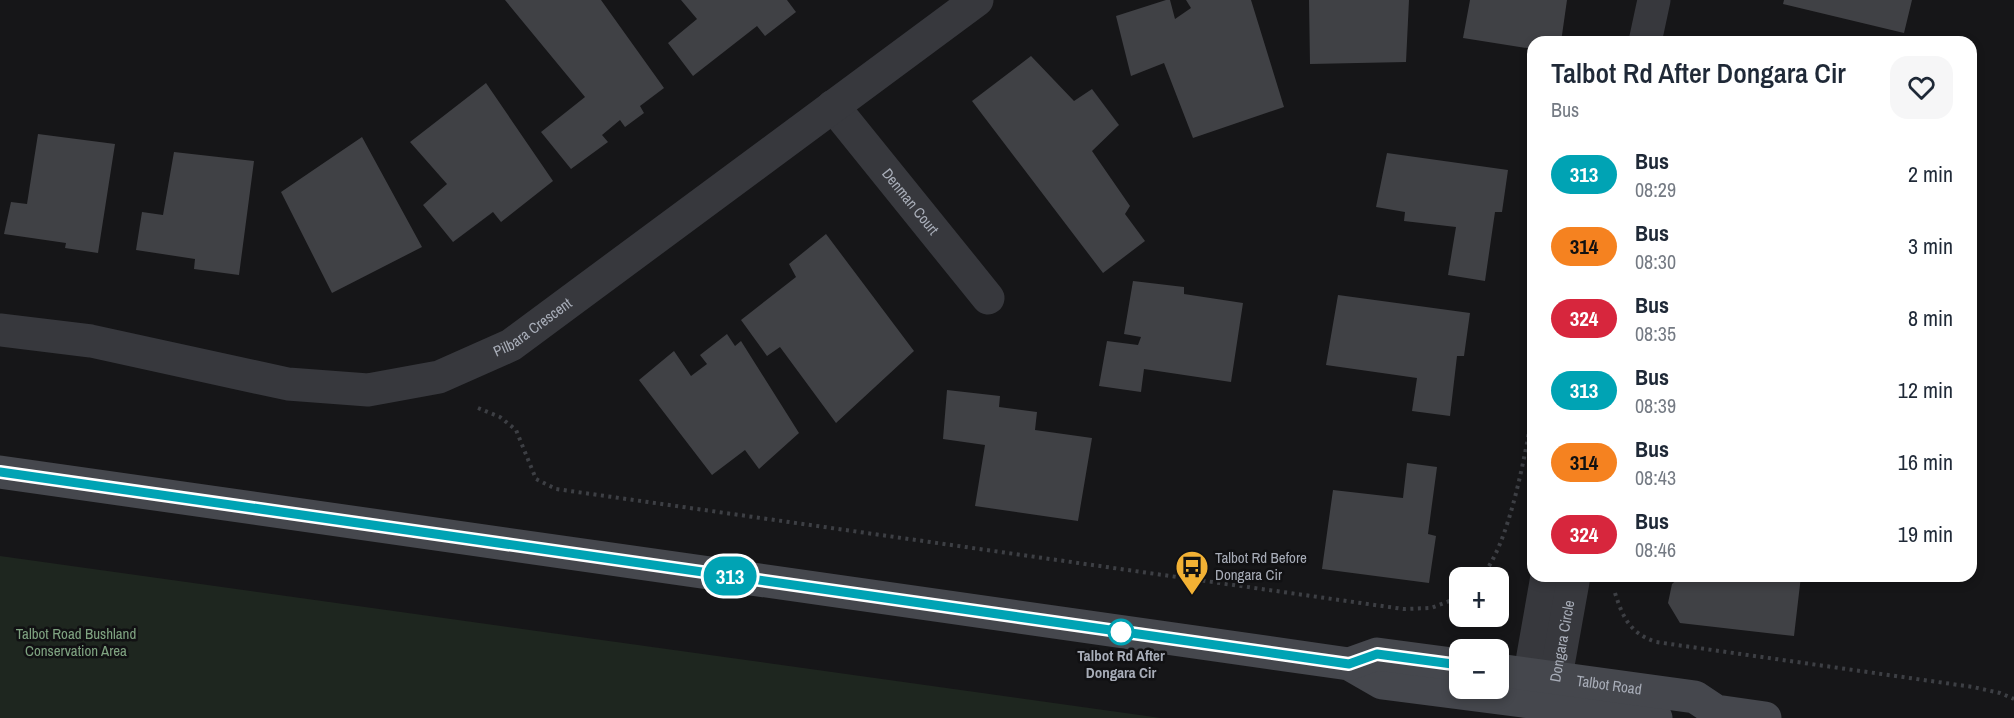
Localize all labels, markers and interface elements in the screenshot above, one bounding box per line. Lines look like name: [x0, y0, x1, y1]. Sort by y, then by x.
text: Talbot Rd After Dongara Cir: [1551, 54, 1846, 92]
button: heart: [1890, 56, 1953, 119]
text: Bus: [1551, 96, 1579, 123]
text: Bus: [1635, 146, 1669, 176]
text: 2 min: [1908, 159, 1953, 189]
text: 313: [1570, 160, 1598, 189]
street label: Denman Court: [877, 164, 944, 240]
text: 08:29: [1635, 176, 1676, 203]
text: Bus: [1635, 218, 1669, 248]
text: 3 min: [1908, 231, 1953, 261]
text: 314: [1570, 232, 1598, 261]
text: 08:30: [1635, 248, 1676, 275]
text: Bus: [1635, 290, 1669, 320]
street label: Pilbara Crescent: [490, 292, 576, 362]
text: 8 min: [1908, 303, 1953, 333]
text: 324: [1570, 304, 1598, 333]
text: 08:35: [1635, 320, 1676, 347]
text: Bus: [1635, 362, 1669, 392]
text: 12 min: [1898, 375, 1953, 405]
text: 313: [1570, 376, 1598, 405]
text: 08:39: [1635, 392, 1676, 419]
text: Bus: [1635, 434, 1669, 464]
text: 16 min: [1898, 447, 1953, 477]
text: 314: [1570, 448, 1598, 477]
text: 08:43: [1635, 464, 1676, 491]
text: Bus: [1635, 506, 1669, 536]
text: 19 min: [1898, 519, 1953, 549]
text: 324: [1570, 520, 1598, 549]
text: 08:46: [1635, 536, 1676, 563]
place label: Talbot Rd Before Dongara Cir: [1215, 547, 1307, 585]
bus stop icon: Talbot Rd Before Dongara Cir: [1174, 549, 1210, 596]
line badge: 313: [696, 556, 765, 596]
text: 313: [716, 562, 744, 591]
map controls: [1449, 567, 1509, 699]
button: +: [1449, 567, 1509, 627]
street label: Dongara Circle: [1544, 598, 1580, 684]
marker: Talbot Rd After Dongara Cir: [1108, 619, 1134, 645]
park label: Talbot Road Bushland Conservation Area: [16, 623, 136, 661]
button: −: [1449, 639, 1509, 699]
place label: Talbot Rd After Dongara Cir: [1077, 645, 1165, 683]
street label: Talbot Road: [1575, 670, 1643, 700]

